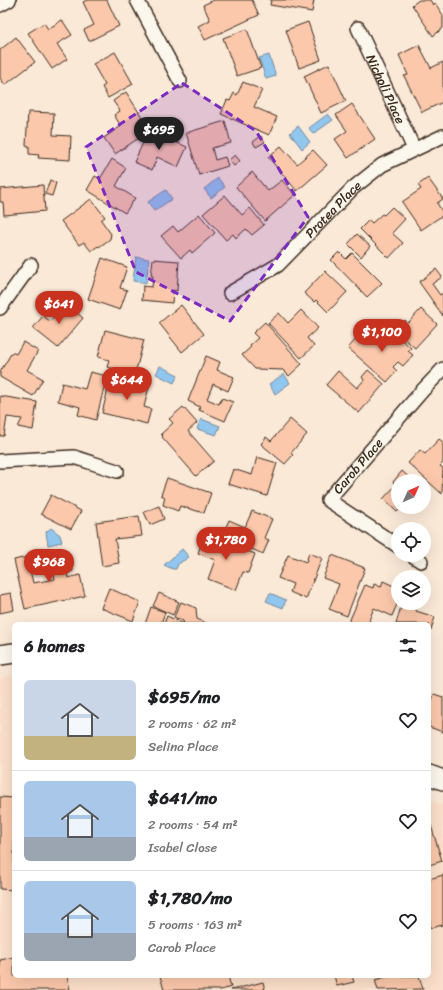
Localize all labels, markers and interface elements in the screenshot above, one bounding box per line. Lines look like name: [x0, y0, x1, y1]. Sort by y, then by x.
street label: Nicholi Place: [360, 50, 412, 128]
pin: $695: [135, 117, 183, 151]
text: $695: [143, 118, 175, 141]
street label: Protea Place: [299, 174, 367, 244]
pin: $641: [35, 291, 83, 325]
text: $641: [44, 292, 74, 315]
pin: $1,100: [349, 319, 415, 353]
text: $1,100: [362, 320, 402, 343]
pin: $644: [103, 367, 151, 401]
text: $644: [111, 368, 143, 391]
street label: Carob Place: [327, 433, 389, 499]
north arrow: [391, 474, 431, 514]
map controls: [391, 474, 431, 610]
button: locate: [391, 522, 431, 562]
pin: $1,780: [193, 527, 259, 561]
text: $1,780: [205, 528, 247, 551]
pin: $968: [25, 549, 73, 583]
text: $968: [33, 550, 65, 573]
button: layers: [391, 570, 431, 610]
text: 6 homes: [24, 631, 84, 661]
icon: filters: [397, 635, 419, 657]
text: $695/mo: [148, 682, 220, 712]
icon: home: [56, 696, 104, 744]
icon: heart: [397, 709, 419, 731]
text: 2 rooms · 62 m²: [148, 712, 236, 735]
text: Selina Place: [148, 735, 218, 758]
text: $641/mo: [148, 783, 217, 813]
icon: home: [56, 797, 104, 845]
icon: heart: [397, 810, 419, 832]
text: 2 rooms · 54 m²: [148, 813, 238, 836]
text: Isabel Close: [148, 836, 217, 859]
text: $1,780/mo: [148, 883, 232, 913]
icon: home: [56, 897, 104, 945]
icon: heart: [397, 910, 419, 932]
text: 5 rooms · 163 m²: [148, 913, 242, 936]
text: Carob Place: [148, 936, 216, 959]

